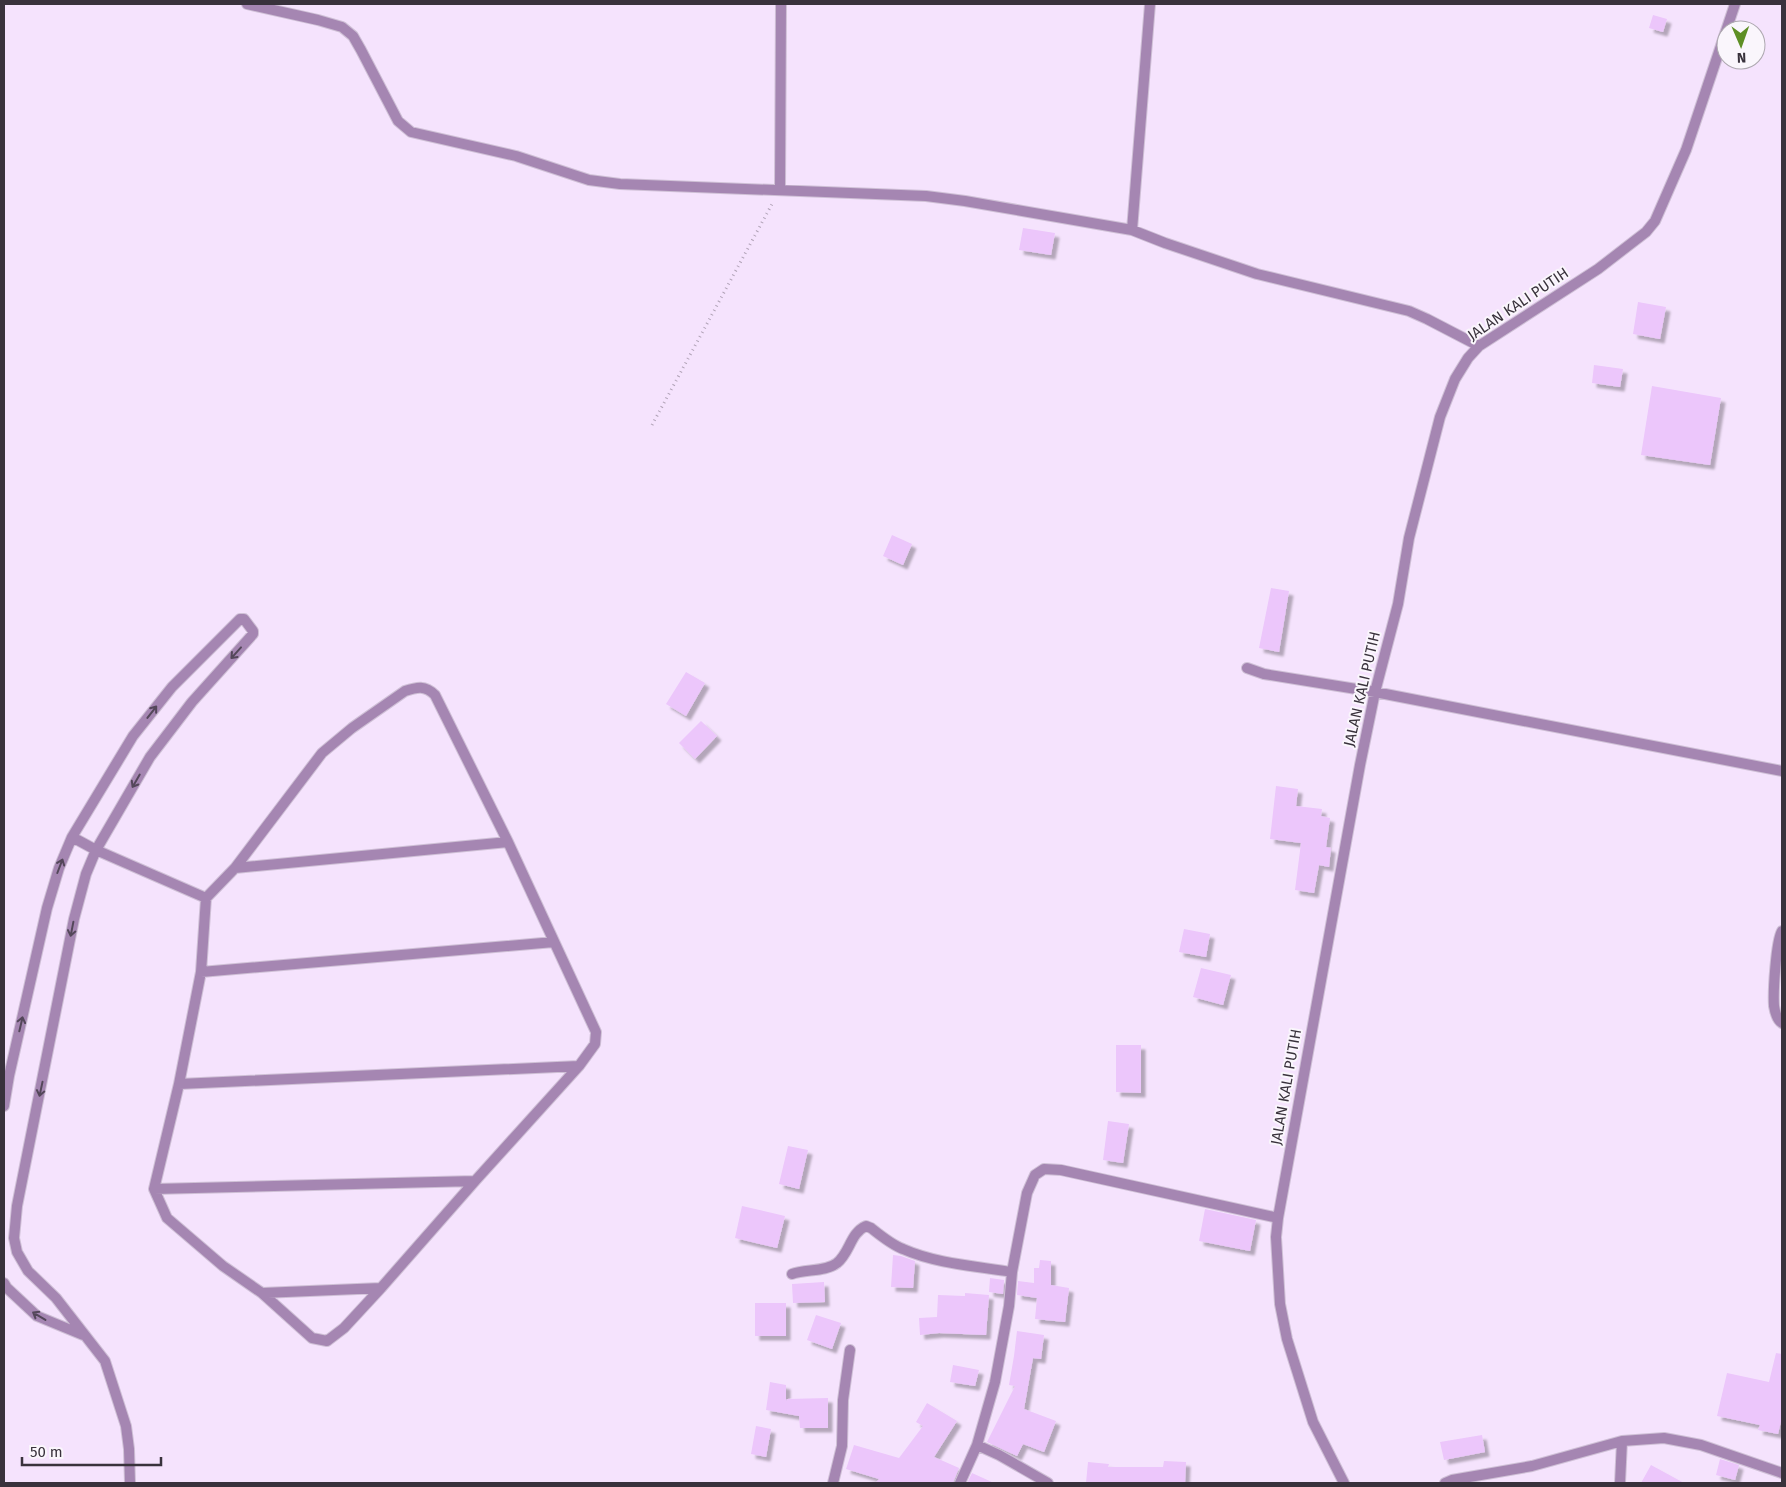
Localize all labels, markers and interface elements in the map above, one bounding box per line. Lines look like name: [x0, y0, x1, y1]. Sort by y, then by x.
north arrow: [1716, 20, 1766, 70]
text: N: [1736, 49, 1746, 66]
street label: JALAN KALI PUTIH: [1464, 264, 1572, 344]
street label: JALAN KALI PUTIH: [1340, 630, 1384, 748]
one-way arrow: [230, 647, 242, 660]
one-way arrow: [146, 706, 157, 719]
one-way arrow: [131, 773, 140, 788]
one-way arrow: [56, 859, 65, 875]
one-way arrow: [67, 921, 76, 937]
one-way arrow: [17, 1016, 26, 1032]
street label: JALAN KALI PUTIH: [1267, 1027, 1305, 1147]
one-way arrow: [36, 1080, 45, 1096]
one-way arrow: [32, 1310, 46, 1321]
scale bar: [22, 1434, 161, 1466]
text: 50 m: [30, 1443, 63, 1461]

